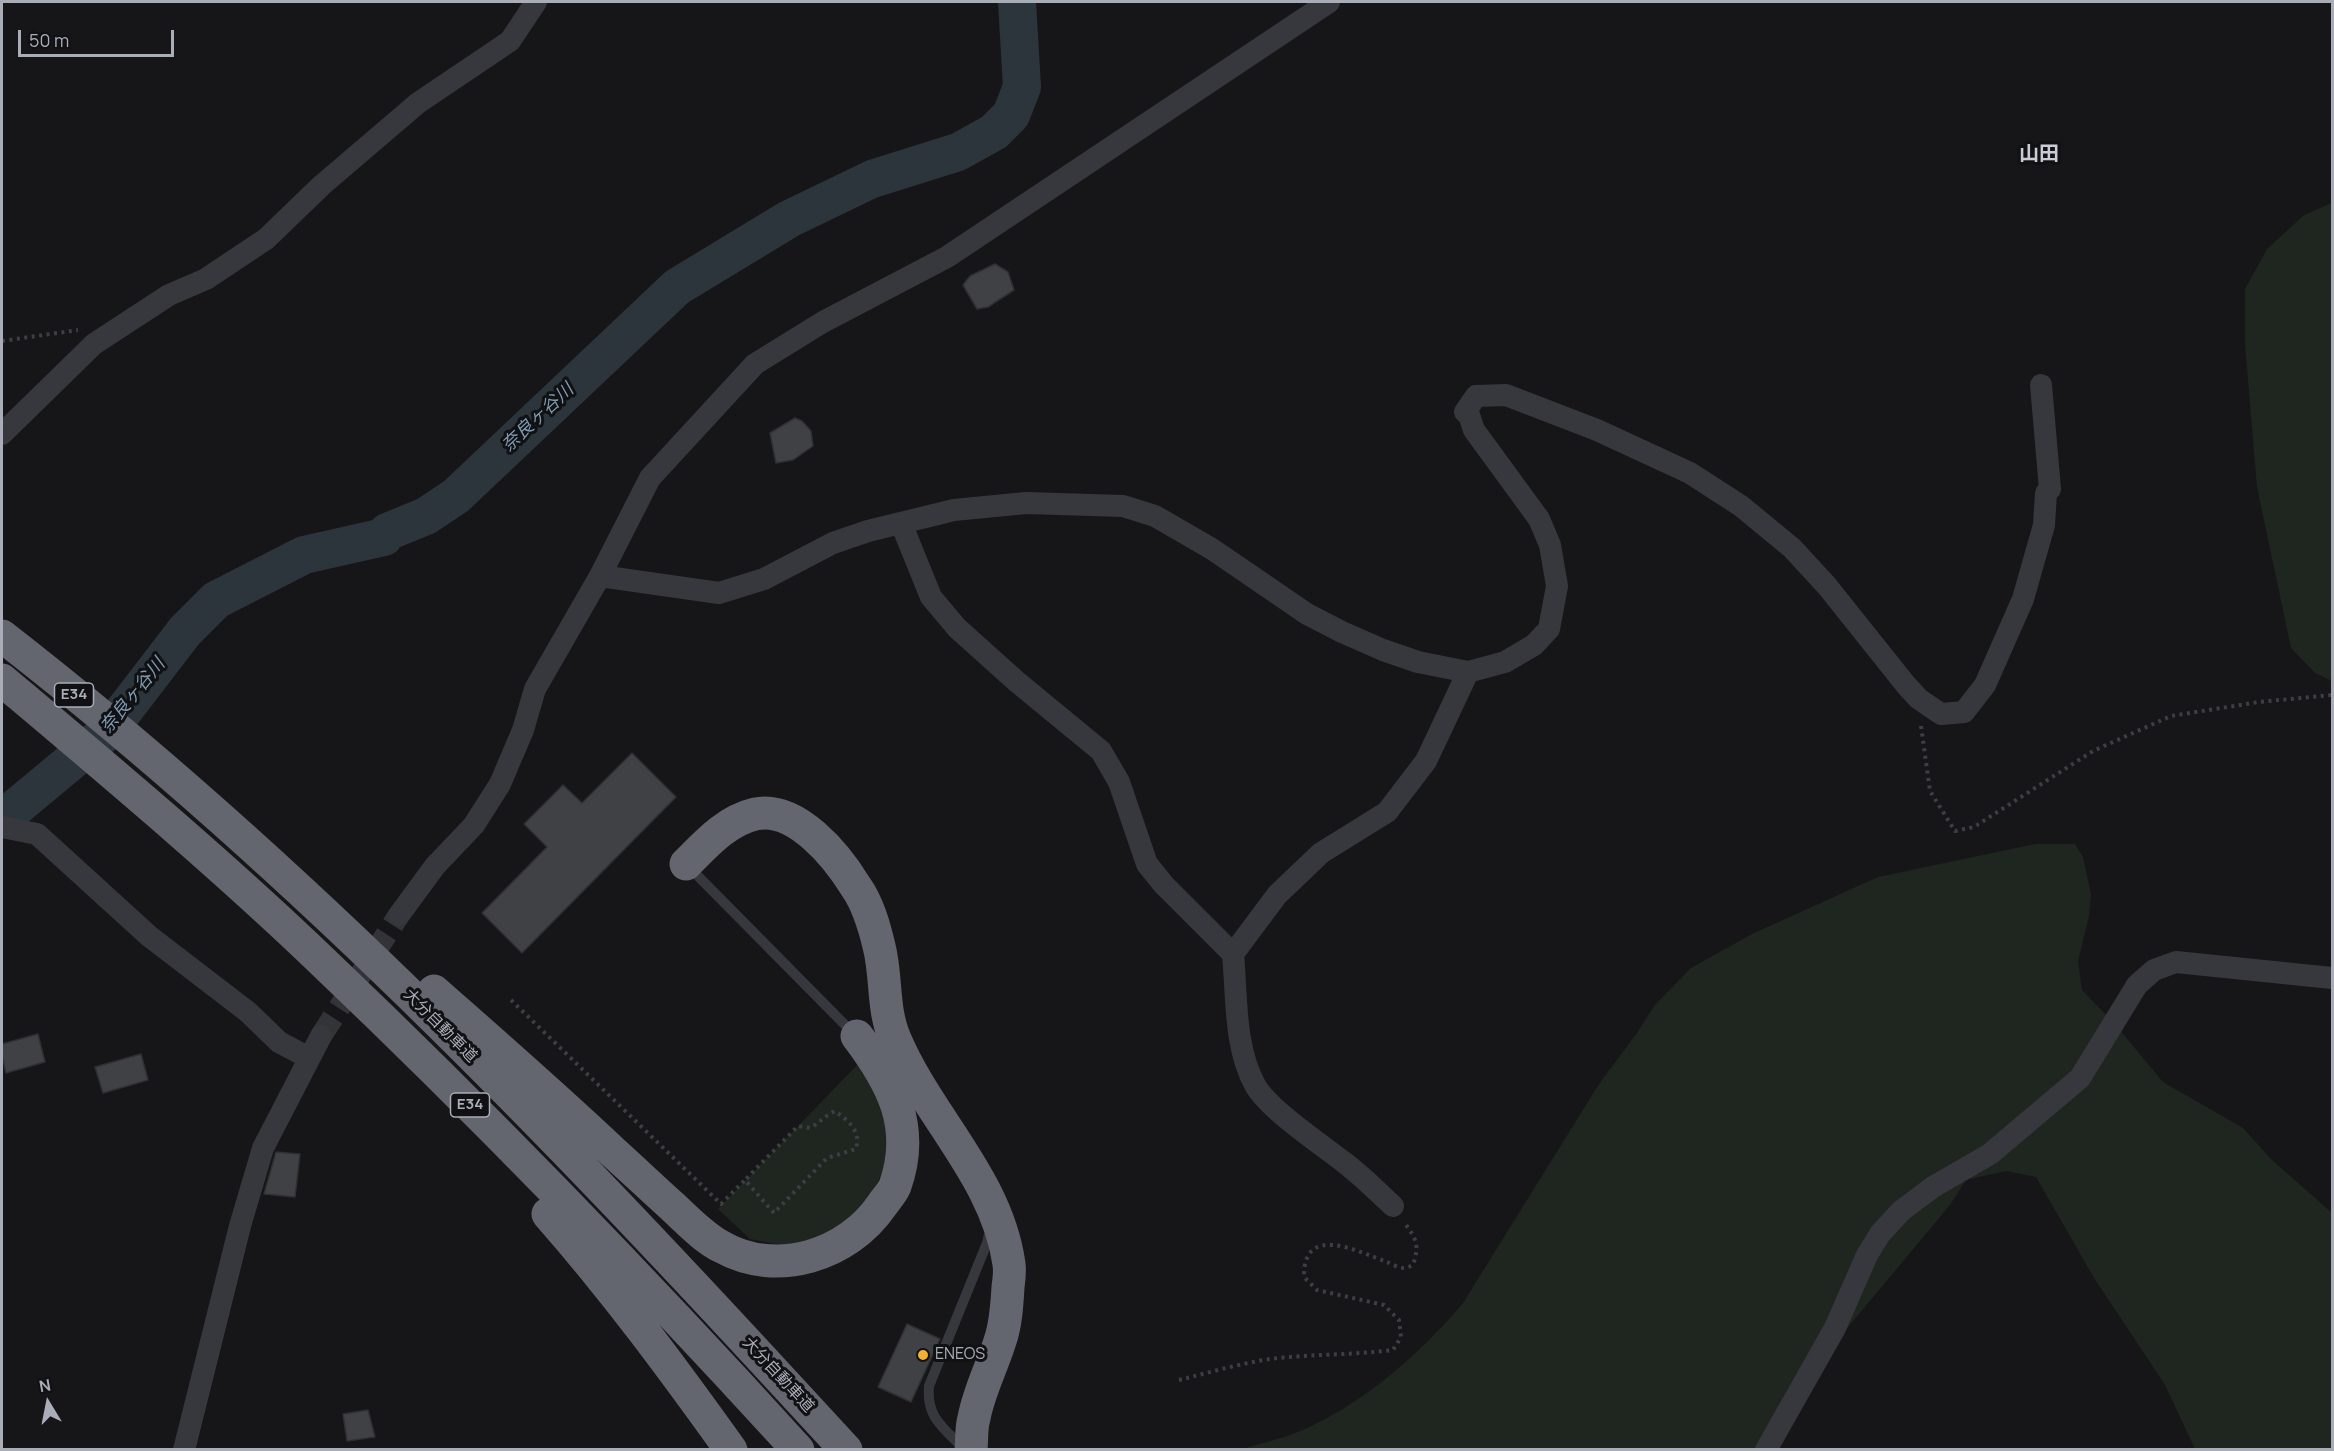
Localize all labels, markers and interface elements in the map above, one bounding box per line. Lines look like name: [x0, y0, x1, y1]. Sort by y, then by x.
scale bar: [21, 18, 177, 56]
text: 50 m: [29, 28, 69, 52]
district label: 山田: [2019, 142, 2059, 166]
water label: 奈良ヶ谷川: [498, 379, 578, 457]
water label: 奈良ヶ谷川: [96, 654, 170, 738]
road number: E34: [54, 683, 94, 707]
street label: 大分自動車道: [399, 985, 481, 1067]
road number: E34: [450, 1093, 490, 1117]
street label: 大分自動車道: [738, 1333, 818, 1417]
place label: ENEOS: [935, 1345, 985, 1365]
marker: ENEOS: [916, 1348, 930, 1362]
north arrow: [18, 1373, 78, 1433]
text: N: [37, 1373, 52, 1397]

